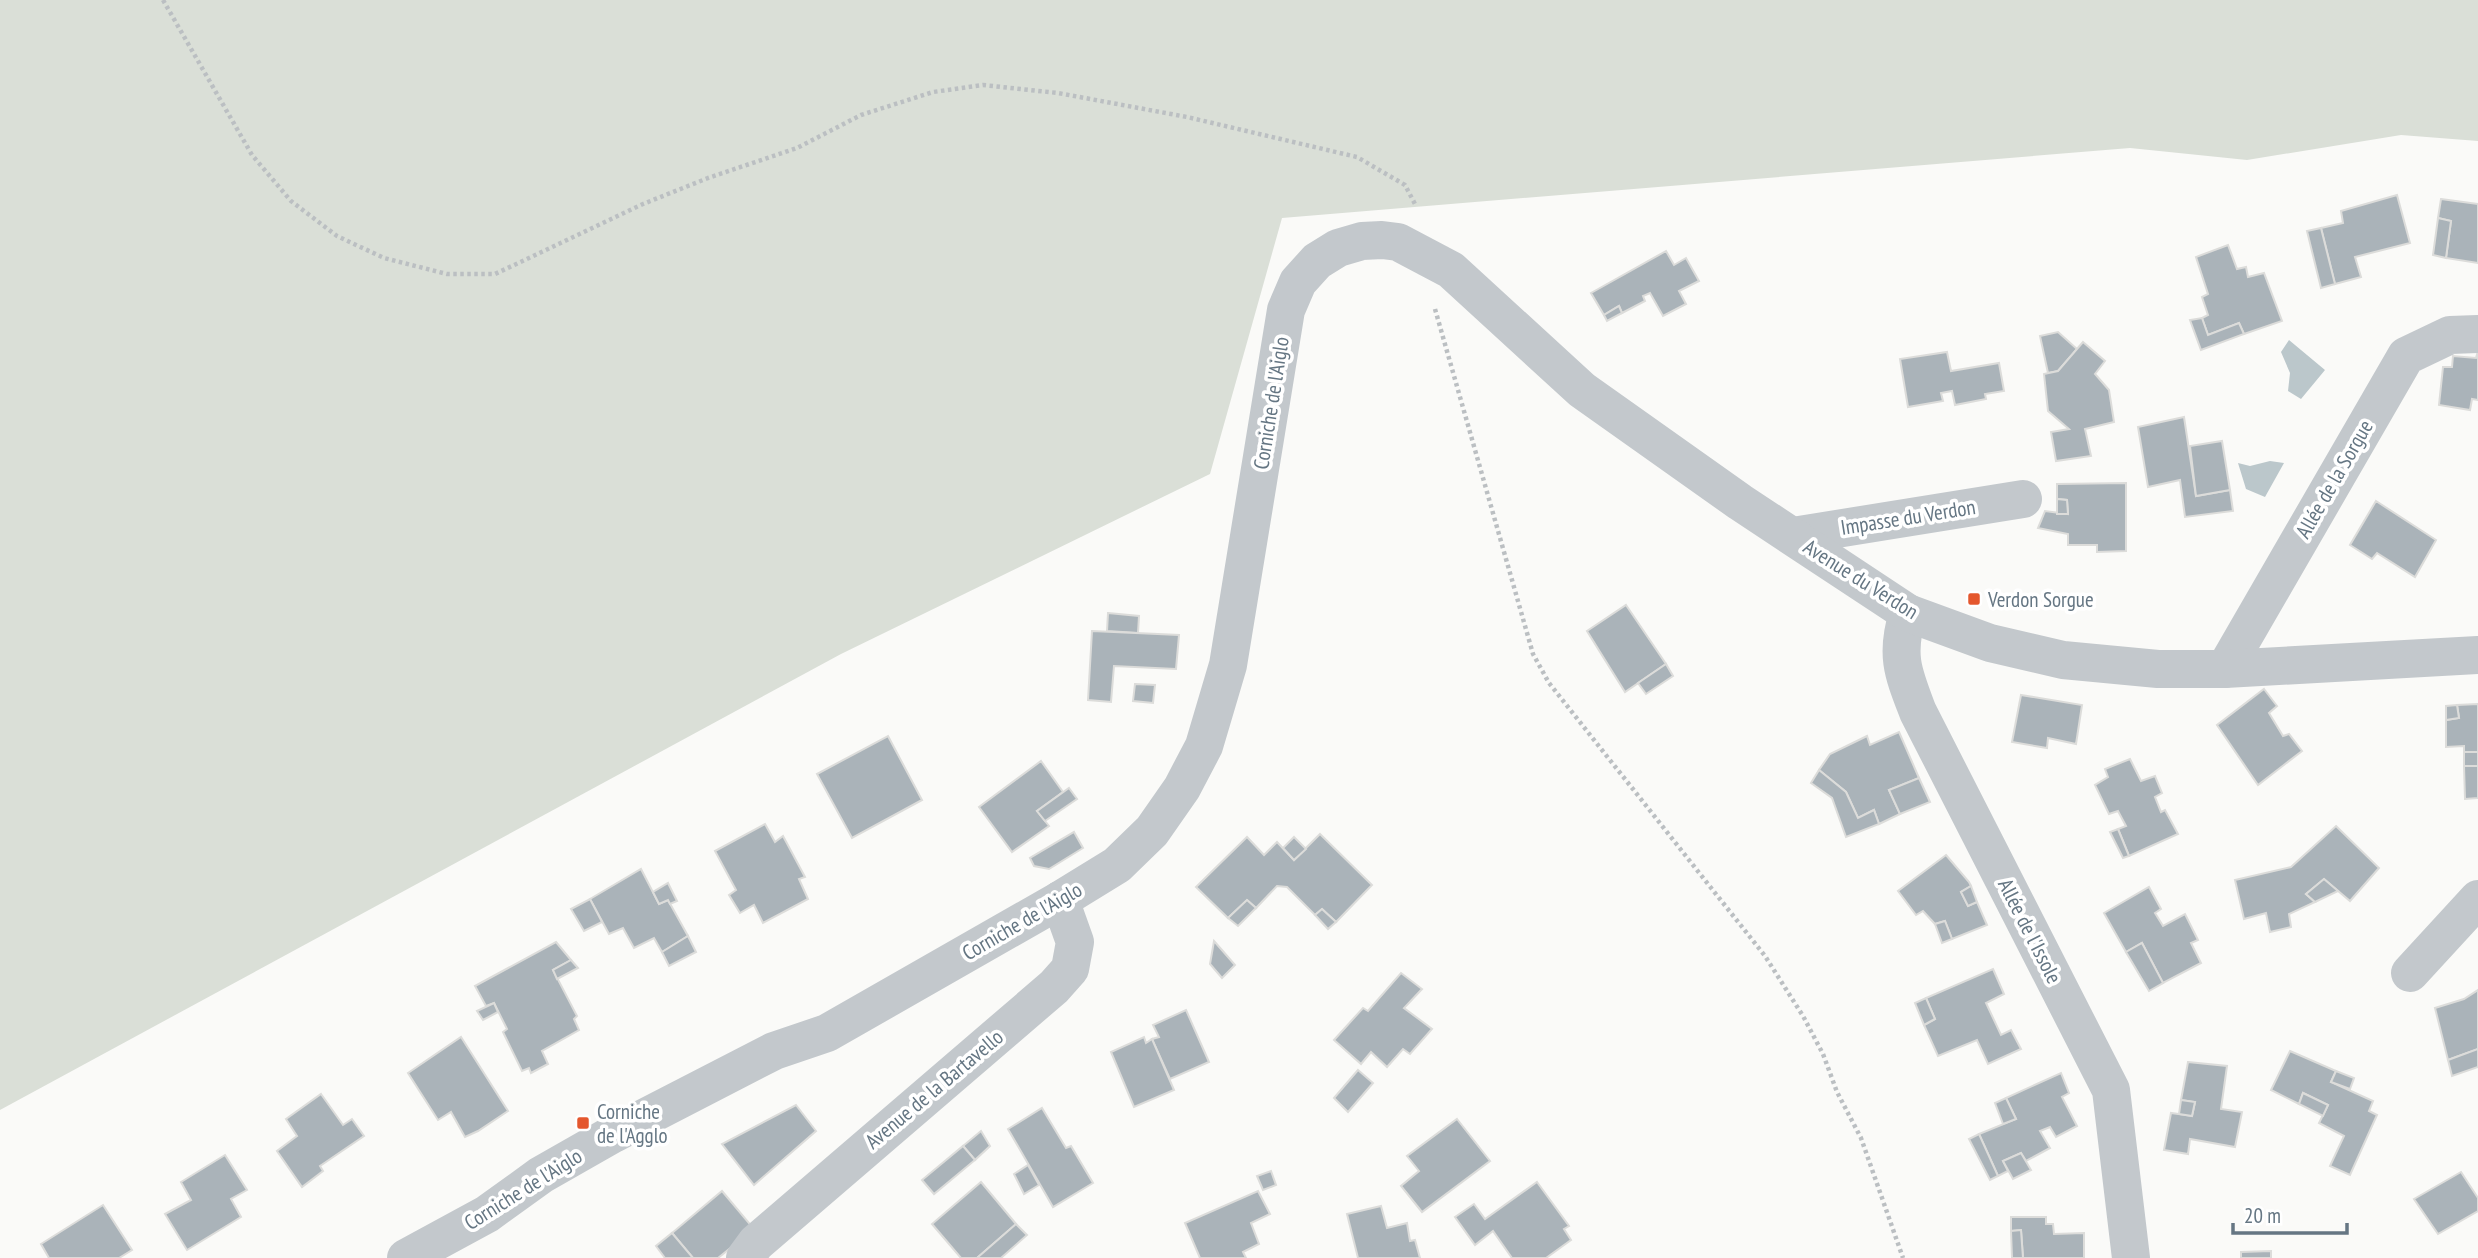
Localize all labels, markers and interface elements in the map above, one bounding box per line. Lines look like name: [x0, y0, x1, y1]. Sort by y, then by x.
street label: Corniche de l'Aiglo: [1247, 335, 1295, 471]
street label: Allée de la Sorgue: [2289, 415, 2379, 543]
street label: Impasse du Verdon: [1839, 493, 1977, 541]
street label: Avenue du Verdon: [1799, 533, 1923, 625]
place label: Verdon Sorgue: [1987, 586, 2094, 613]
marker: Verdon Sorgue: [1966, 591, 1982, 607]
street label: Allée de l'Issole: [1992, 874, 2068, 988]
street label: Corniche de l'Aiglo: [957, 876, 1087, 966]
street label: Avenue de la Bartavello: [859, 1023, 1009, 1155]
place label: Corniche de l'Agglo: [597, 1098, 668, 1149]
marker: Corniche de l'Agglo: [575, 1115, 591, 1131]
street label: Corniche de l'Aiglo: [459, 1142, 587, 1236]
scale bar: [2233, 1192, 2347, 1236]
text: 20 m: [2244, 1202, 2281, 1229]

